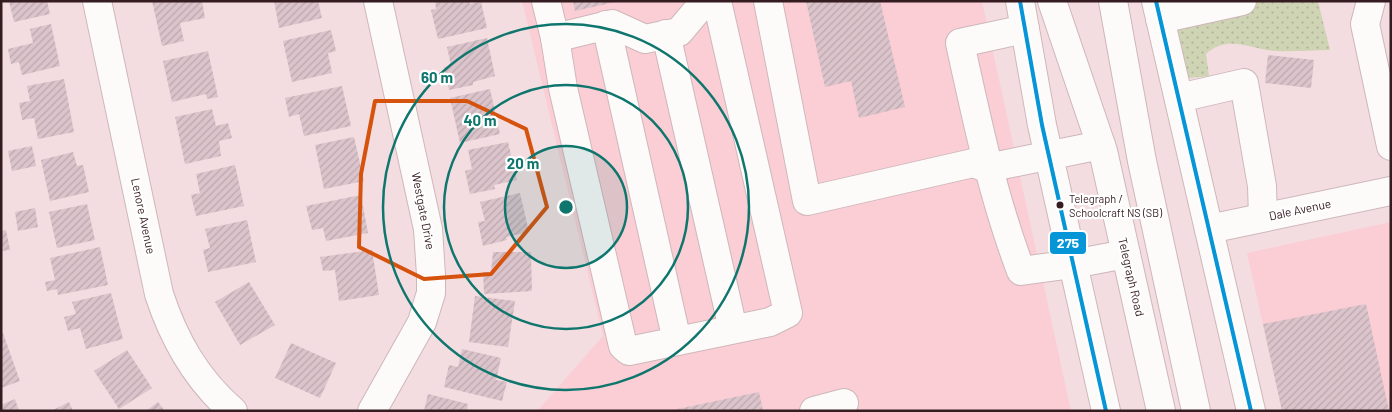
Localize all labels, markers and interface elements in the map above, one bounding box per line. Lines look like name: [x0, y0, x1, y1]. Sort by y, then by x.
text: 60 m: [421, 68, 453, 86]
text: 40 m: [463, 111, 497, 129]
text: 20 m: [507, 154, 539, 172]
street label: Westgate Drive: [410, 171, 438, 251]
street label: Lenore Avenue: [129, 176, 159, 255]
place label: Telegraph / Schoolcraft NS (SB): [1069, 192, 1162, 219]
street label: Dale Avenue: [1267, 196, 1332, 222]
centre of rings: [557, 198, 575, 216]
marker: Telegraph / Schoolcraft NS (SB): [1055, 200, 1065, 210]
line badge: 275: [1049, 231, 1087, 255]
text: 275: [1057, 234, 1080, 251]
street label: Telegraph Road: [1116, 236, 1148, 318]

